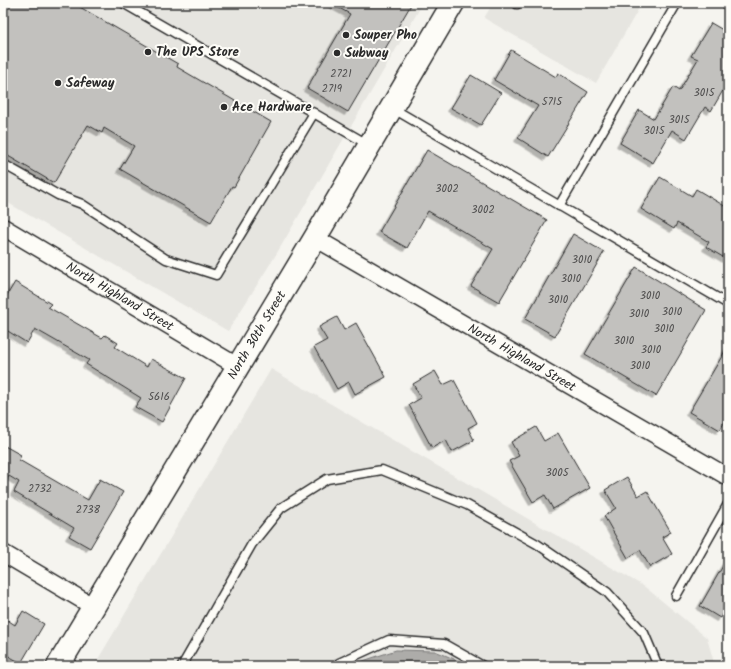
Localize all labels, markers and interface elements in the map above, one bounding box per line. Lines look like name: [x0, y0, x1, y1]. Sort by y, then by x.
place label: Souper Pho: [354, 25, 417, 46]
marker: Souper Pho: [341, 30, 351, 40]
place label: The UPS Store: [156, 42, 239, 63]
place label: Subway: [345, 43, 389, 64]
marker: The UPS Store: [143, 47, 153, 57]
marker: Subway: [332, 48, 342, 58]
house number: 2721: [330, 65, 352, 83]
place label: Safeway: [66, 73, 115, 94]
marker: Safeway: [53, 78, 63, 88]
house number: 2719: [322, 80, 343, 98]
house number: 3015: [693, 84, 716, 102]
house number: 5715: [542, 93, 563, 111]
place label: Ace Hardware: [232, 97, 312, 118]
marker: Ace Hardware: [219, 102, 229, 112]
house number: 3015: [668, 111, 691, 129]
house number: 3015: [643, 122, 666, 140]
house number: 3002: [435, 180, 459, 198]
house number: 3002: [471, 201, 495, 219]
house number: 3010: [572, 251, 593, 269]
street label: North Highland Street: [62, 256, 179, 337]
house number: 3010: [561, 270, 582, 288]
street label: North 30th Street: [222, 286, 292, 384]
house number: 3010: [640, 287, 661, 305]
house number: 3010: [548, 291, 569, 309]
house number: 3010: [662, 303, 683, 321]
house number: 3010: [629, 305, 650, 323]
street label: North Highland Street: [464, 318, 581, 398]
house number: 3010: [654, 320, 675, 338]
house number: 3010: [614, 332, 635, 350]
house number: 3010: [641, 341, 662, 359]
house number: 3010: [630, 357, 651, 375]
house number: 5616: [148, 388, 170, 406]
house number: 3005: [545, 464, 570, 482]
house number: 2732: [28, 480, 52, 498]
house number: 2738: [76, 501, 101, 519]

